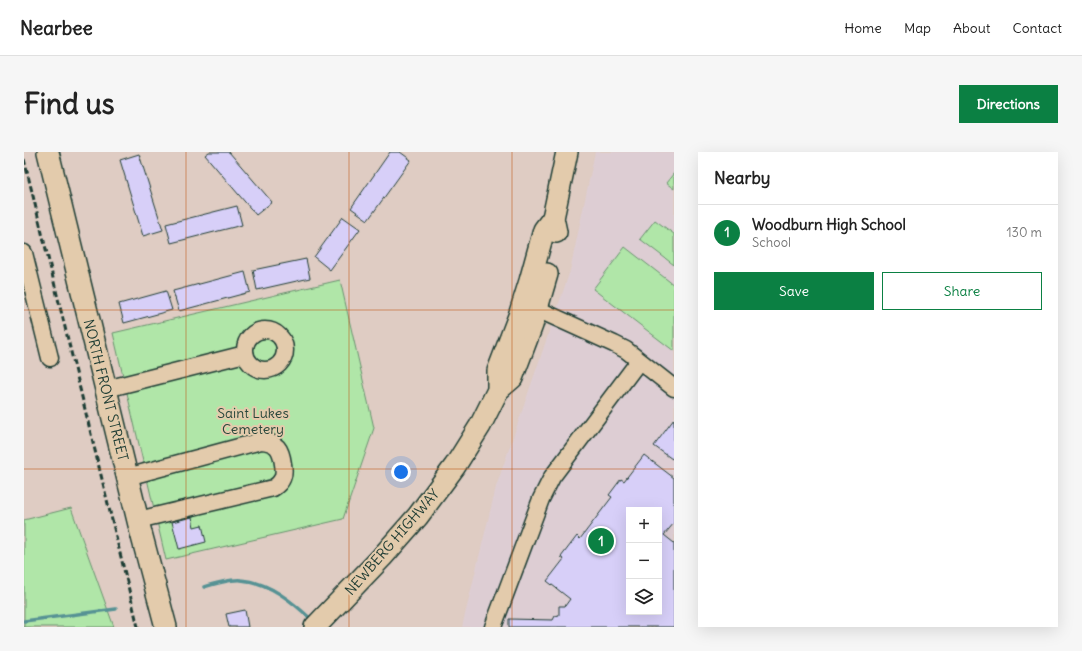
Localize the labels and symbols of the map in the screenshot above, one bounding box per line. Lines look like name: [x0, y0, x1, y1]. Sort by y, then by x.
street label: NORTH FRONT STREET: [80, 317, 132, 463]
park label: Saint Lukes Cemetery: [217, 404, 289, 438]
your location: [391, 462, 411, 482]
street label: NEWBERG HIGHWAY: [341, 485, 443, 599]
pin: 1: [588, 526, 614, 556]

